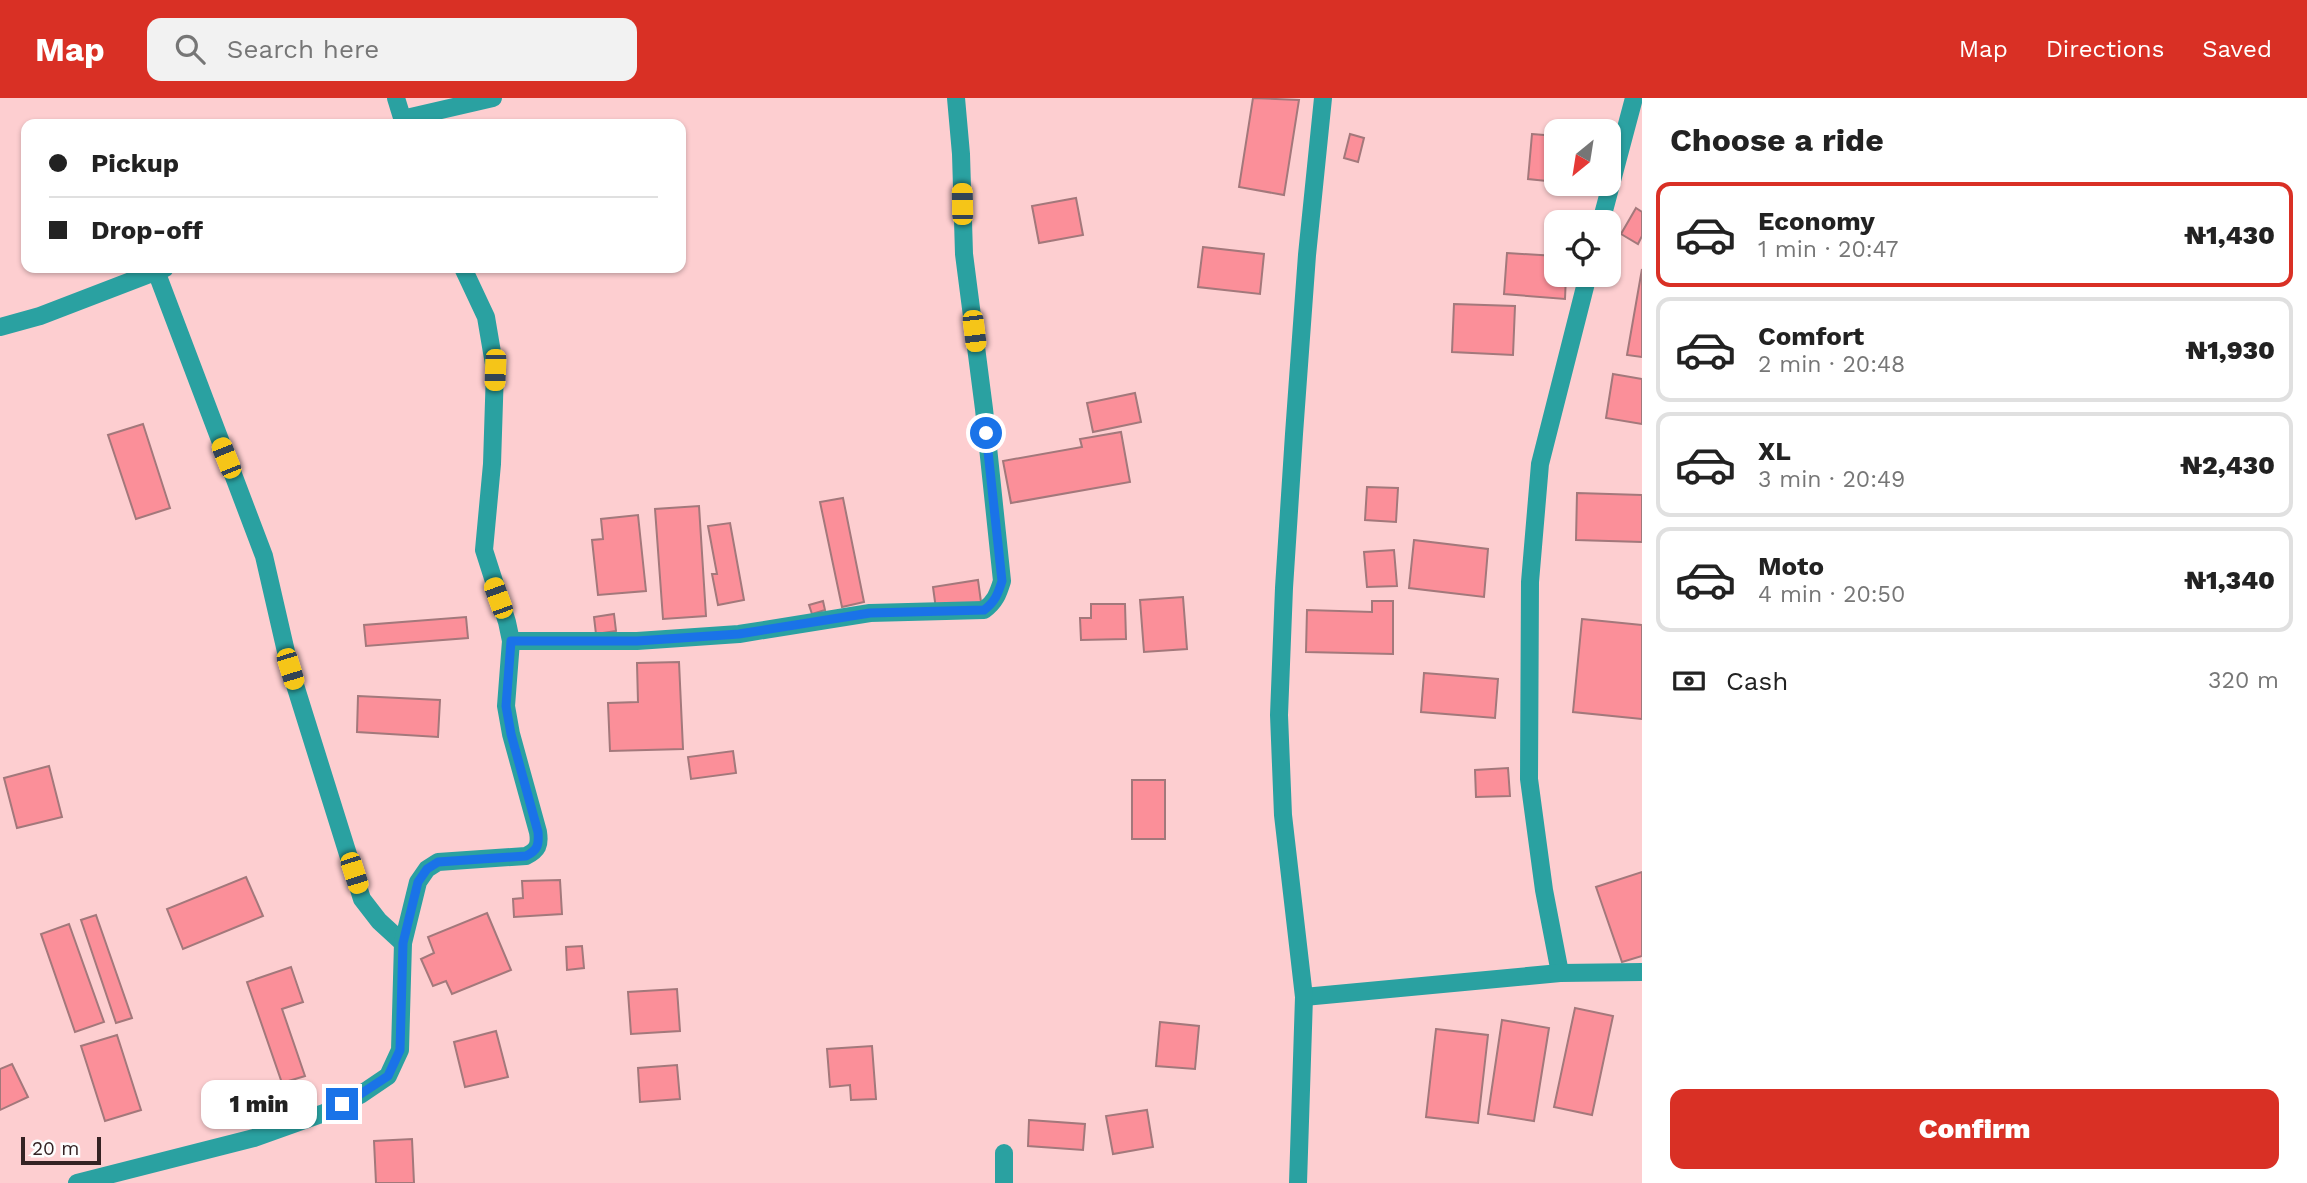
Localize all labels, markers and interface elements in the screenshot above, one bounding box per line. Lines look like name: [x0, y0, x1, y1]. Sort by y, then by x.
search box: [147, 18, 637, 81]
text: Map: [35, 30, 105, 69]
icon: search: [171, 30, 209, 68]
text: Search here: [227, 34, 379, 64]
text: Map: [1959, 35, 2008, 63]
text: Directions: [2046, 35, 2164, 63]
text: Saved: [2202, 35, 2272, 63]
north arrow: [1544, 119, 1620, 196]
map controls: [1544, 119, 1621, 287]
text: Choose a ride: [1670, 121, 1884, 159]
text: Pickup: [91, 148, 179, 178]
car: [952, 183, 973, 225]
icon: car: [1674, 203, 1737, 266]
text: Economy: [1758, 206, 1875, 236]
button: locate: [1544, 210, 1621, 287]
text: Drop-off: [91, 215, 203, 245]
text: ₦1,430: [2184, 220, 2275, 250]
text: 1 min · 20:47: [1758, 236, 1898, 263]
car: [962, 309, 987, 353]
icon: car: [1674, 318, 1737, 381]
text: Comfort: [1758, 321, 1864, 351]
text: ₦1,930: [2185, 335, 2275, 365]
car: [484, 349, 507, 391]
text: 2 min · 20:48: [1758, 351, 1905, 378]
route start: [970, 417, 1002, 449]
icon: car: [1674, 433, 1737, 496]
car: [209, 435, 244, 481]
text: XL: [1758, 436, 1791, 466]
text: ₦2,430: [2180, 450, 2275, 480]
text: 3 min · 20:49: [1758, 466, 1905, 493]
icon: car: [1674, 548, 1737, 611]
text: Moto: [1758, 551, 1824, 581]
text: ₦1,340: [2184, 565, 2275, 595]
car: [481, 575, 516, 621]
text: 4 min · 20:50: [1758, 581, 1905, 608]
car: [274, 646, 307, 692]
icon: cash: [1670, 662, 1708, 700]
text: Cash: [1726, 666, 1788, 696]
text: 320 m: [2208, 667, 2279, 694]
car: [338, 850, 371, 896]
callout: 1 min: [202, 1080, 318, 1128]
route end: [326, 1088, 358, 1120]
button: Confirm: [1670, 1089, 2279, 1169]
text: 1 min: [229, 1091, 289, 1118]
scale bar: [21, 1134, 102, 1166]
text: 20 m: [32, 1137, 79, 1160]

